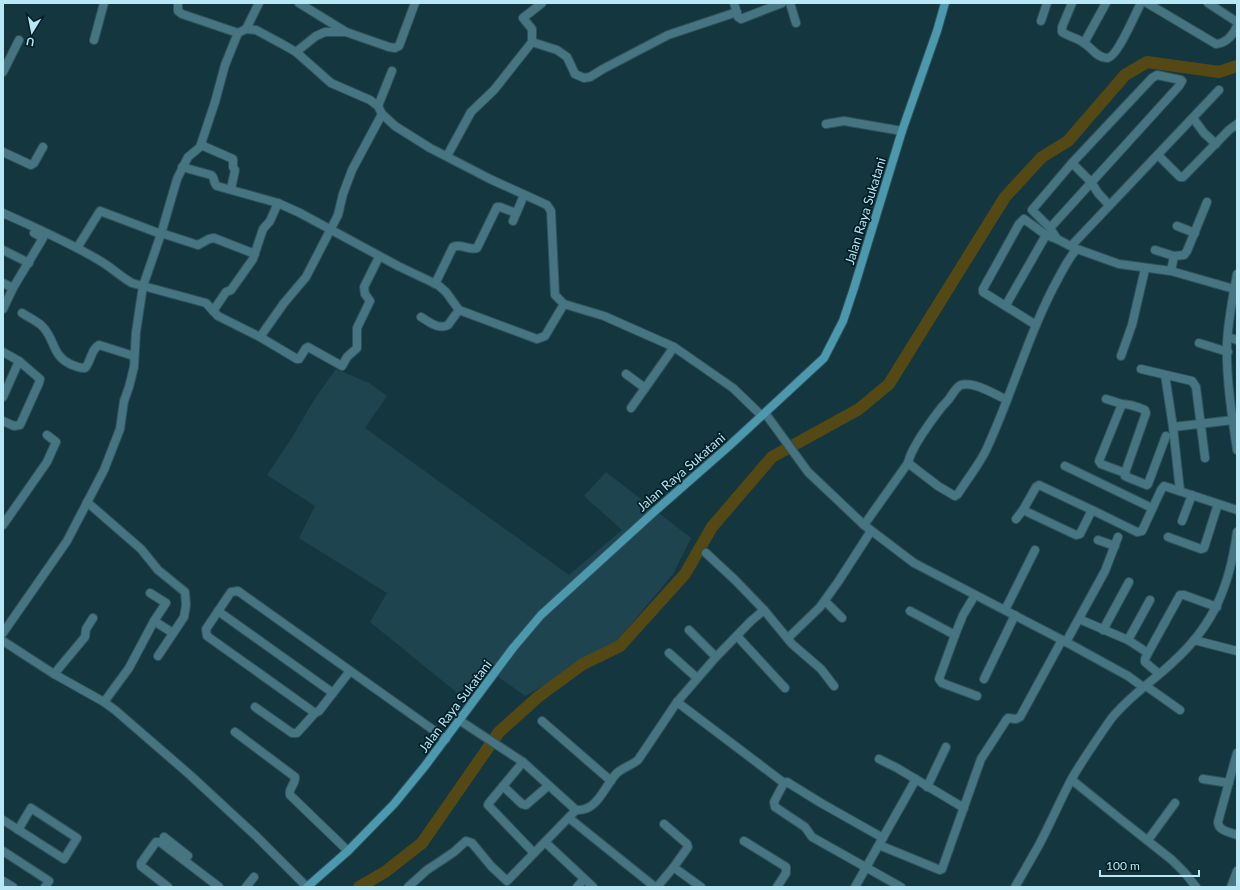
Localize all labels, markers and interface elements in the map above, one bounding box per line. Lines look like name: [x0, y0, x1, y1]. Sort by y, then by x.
north arrow: [12, 12, 52, 52]
text: U: [25, 35, 35, 49]
street label: Jalan Raya Sukatani: [841, 156, 889, 266]
street label: Jalan Raya Sukatani: [634, 429, 728, 515]
street label: Jalan Raya Sukatani: [415, 657, 495, 755]
scale bar: [1100, 852, 1199, 878]
text: 100 m: [1106, 858, 1140, 873]

